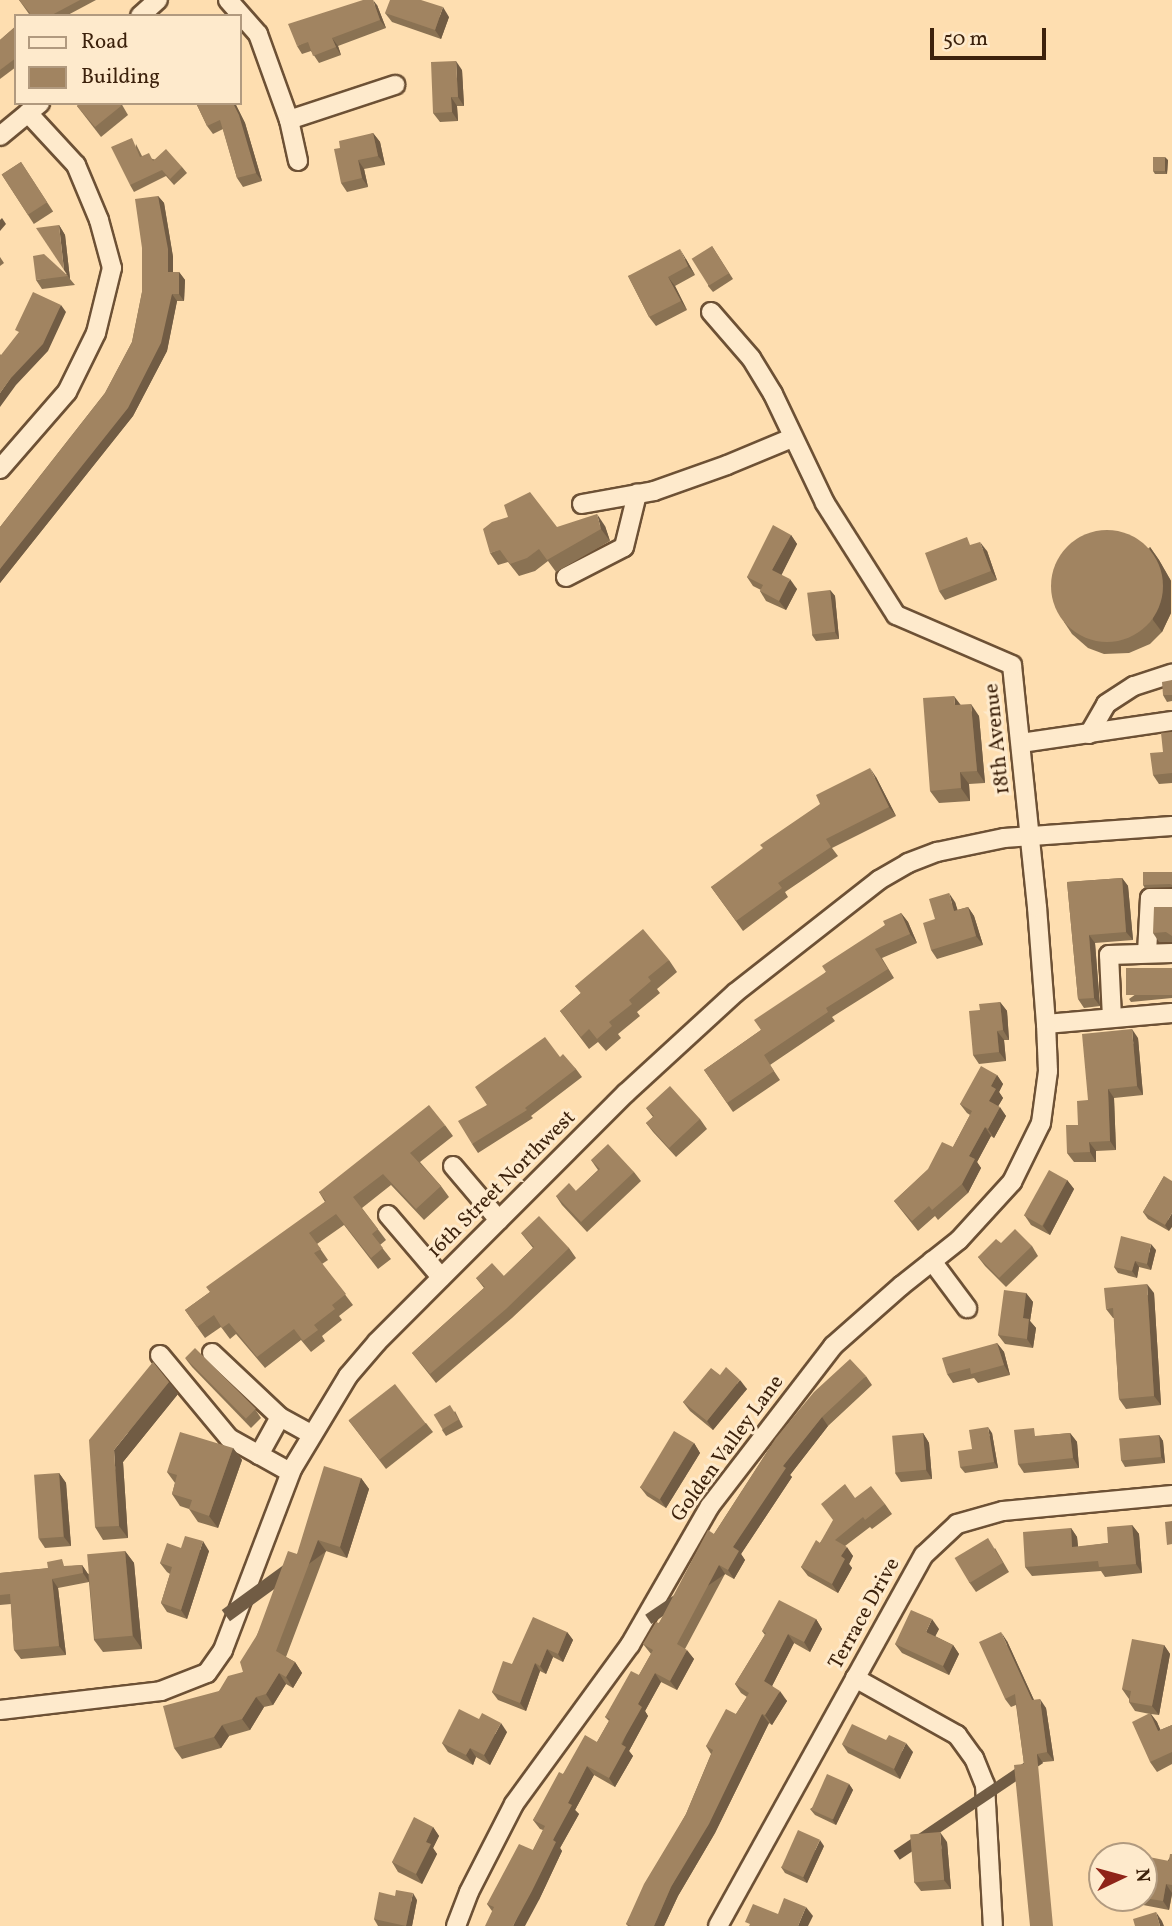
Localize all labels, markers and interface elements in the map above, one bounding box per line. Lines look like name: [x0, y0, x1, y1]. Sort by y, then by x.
legend: [14, 14, 242, 105]
scale bar: [934, 14, 1050, 58]
text: 50 m: [943, 25, 988, 54]
text: Road: [81, 28, 128, 57]
text: Building: [81, 63, 160, 92]
street label: 18th Avenue: [980, 682, 1016, 796]
street label: 16th Street Northwest: [423, 1106, 581, 1264]
street label: Golden Valley Lane: [666, 1370, 790, 1528]
street label: Terrace Drive: [824, 1554, 906, 1674]
north arrow: [1088, 1842, 1158, 1912]
text: N: [1128, 1867, 1155, 1883]

